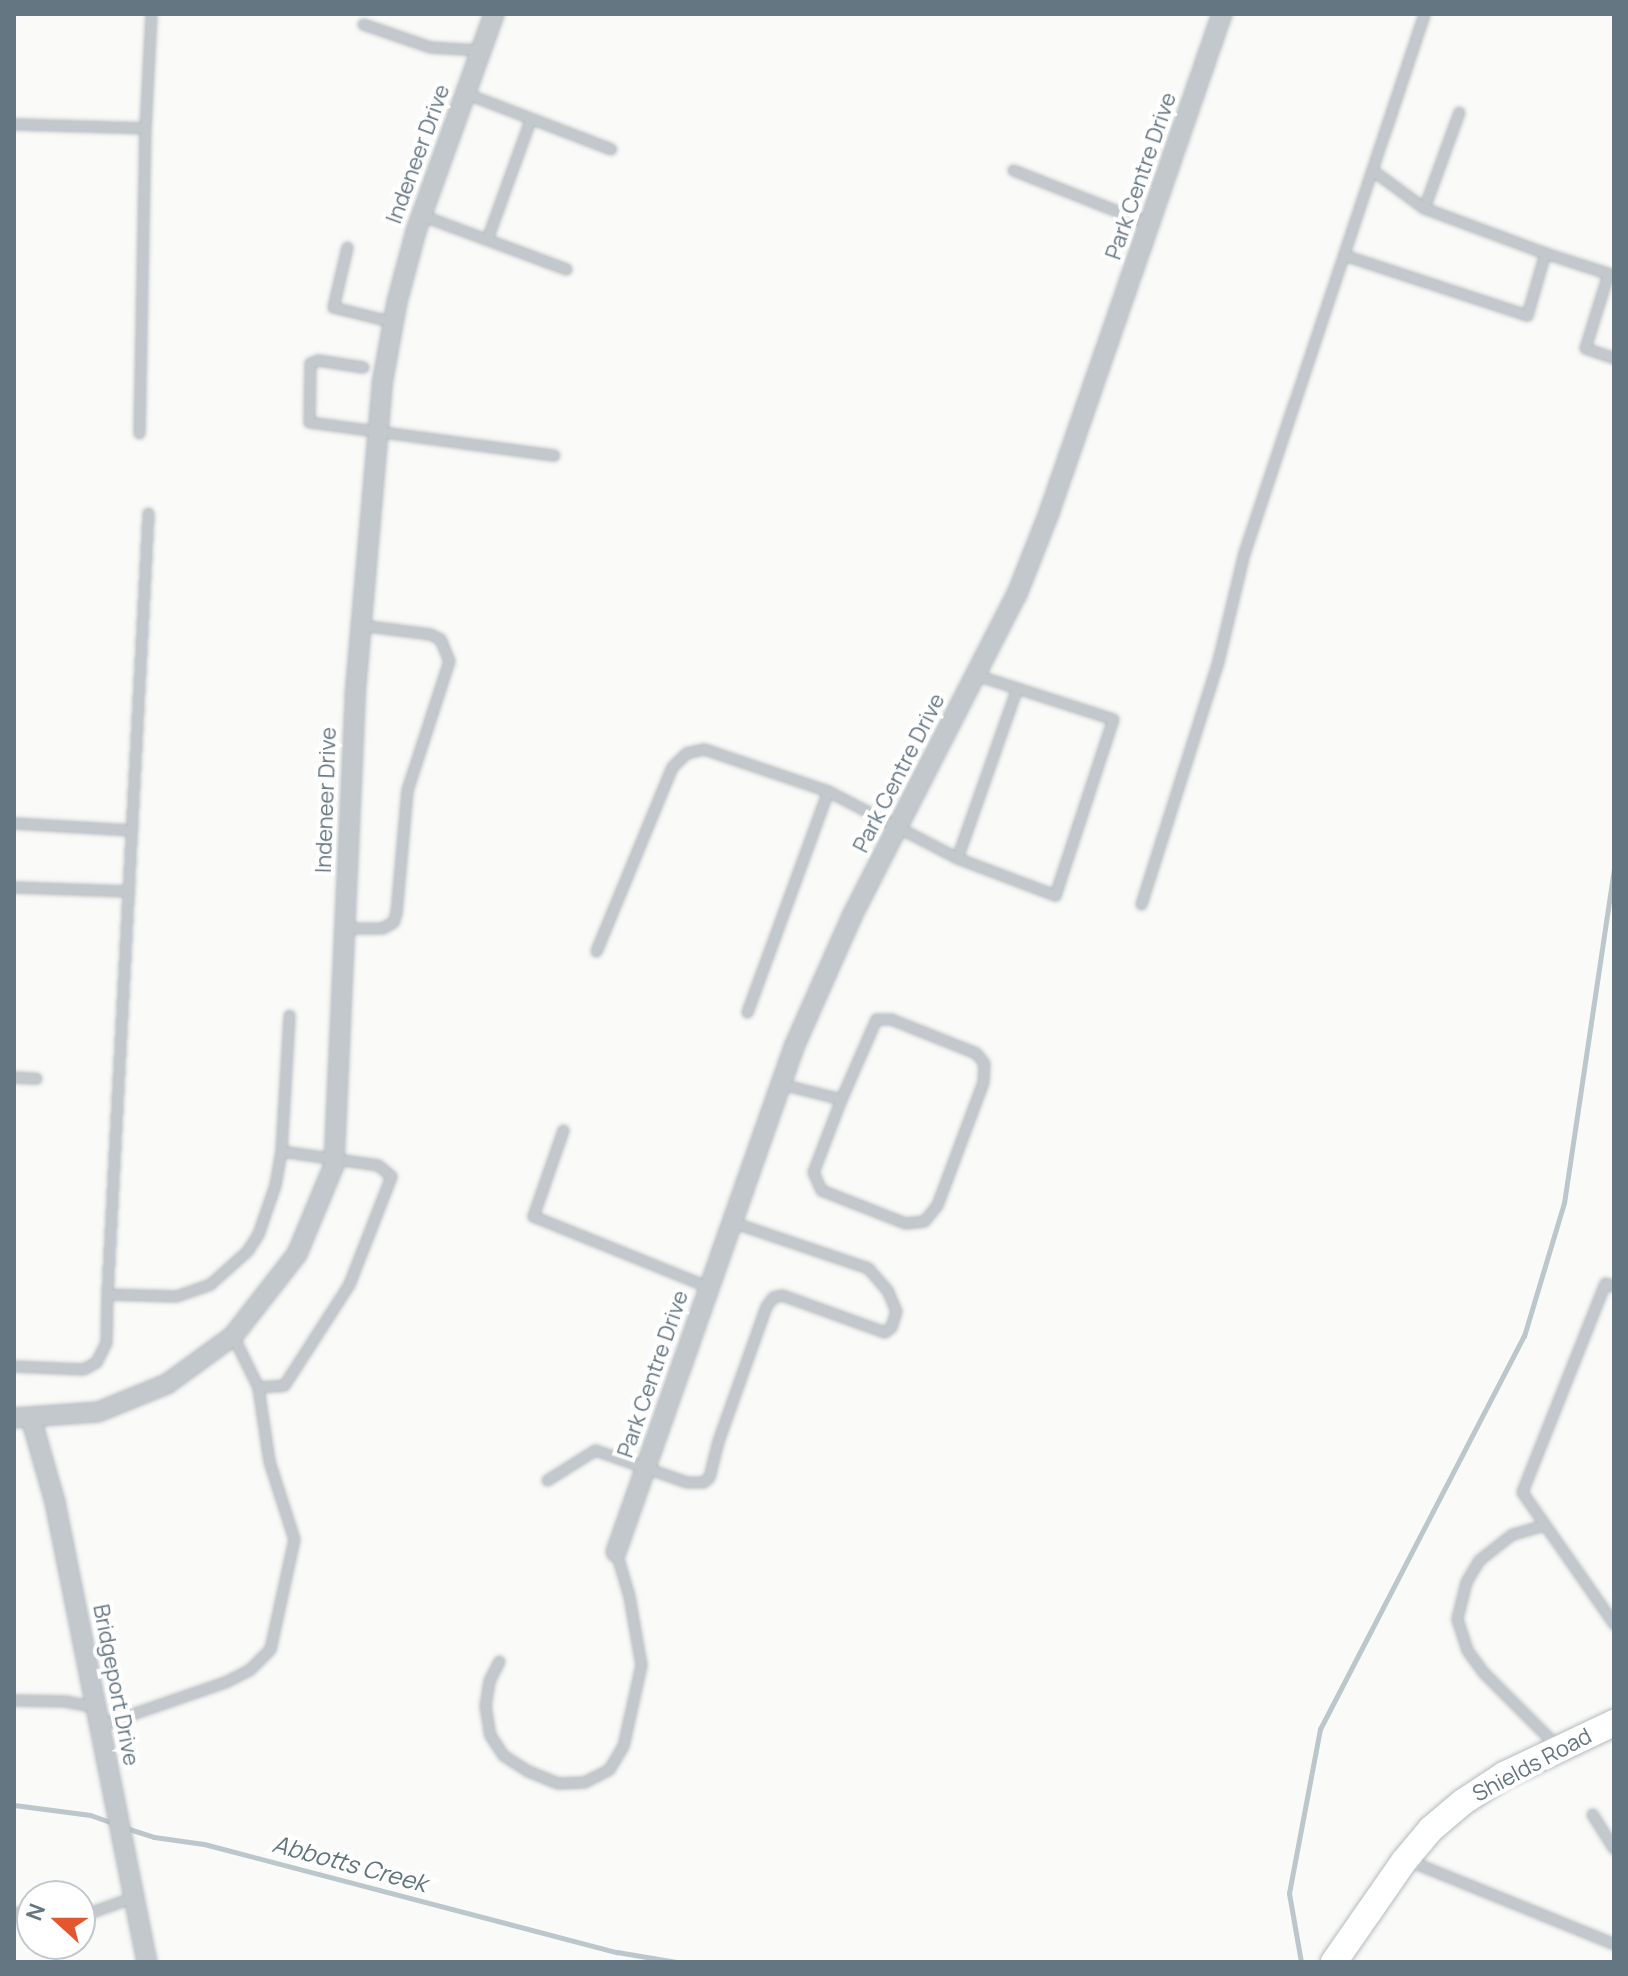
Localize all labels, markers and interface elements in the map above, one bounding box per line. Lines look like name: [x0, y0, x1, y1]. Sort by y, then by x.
street label: Indeneer Drive: [381, 81, 455, 227]
street label: Park Centre Drive: [1100, 89, 1182, 263]
street label: Park Centre Drive: [848, 689, 950, 857]
street label: Indeneer Drive: [310, 726, 342, 874]
street label: Park Centre Drive: [612, 1287, 694, 1461]
street label: Bridgeport Drive: [87, 1602, 145, 1768]
street label: Shields Road: [1468, 1723, 1596, 1807]
water label: Abbotts Creek: [270, 1829, 430, 1897]
north arrow: [16, 1880, 96, 1960]
text: N: [19, 1899, 52, 1925]

